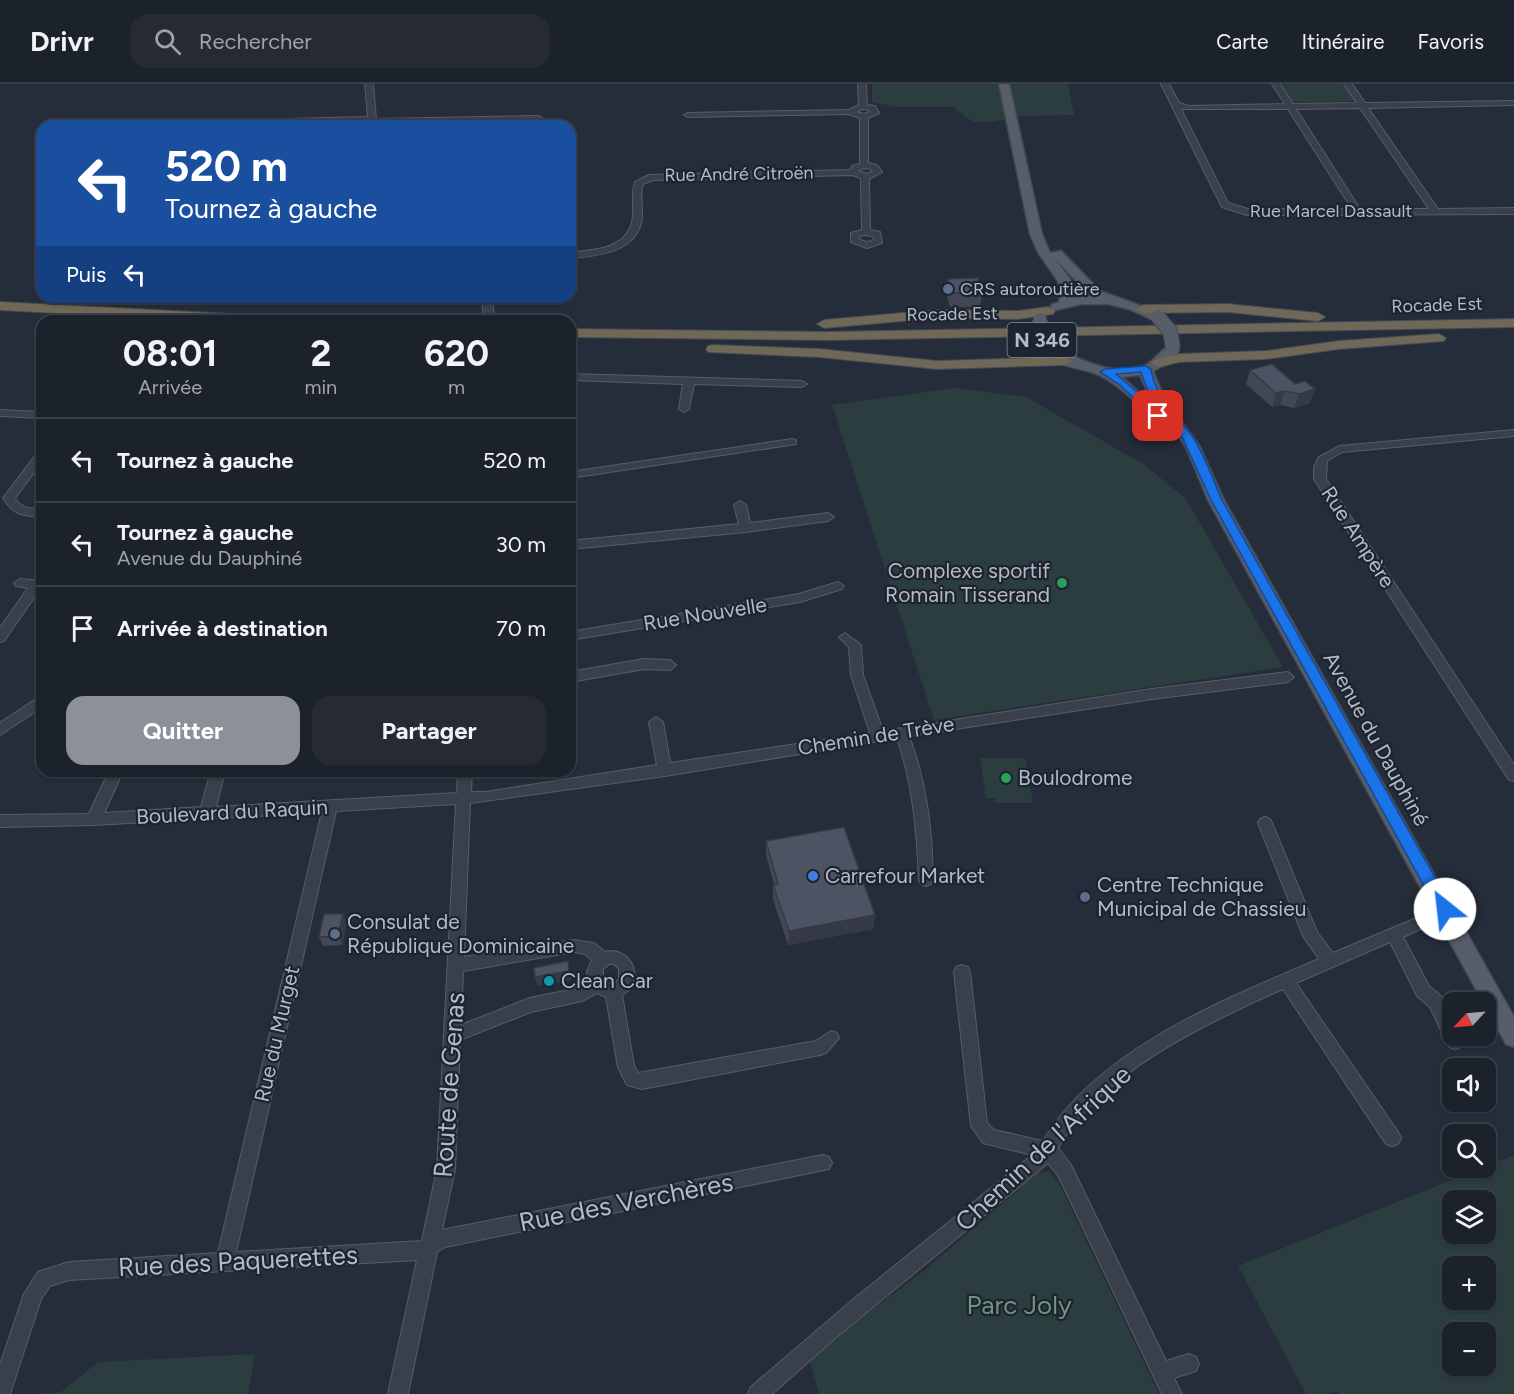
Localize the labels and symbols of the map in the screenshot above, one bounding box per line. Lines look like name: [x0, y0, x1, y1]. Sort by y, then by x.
street label: Rue André Citroën: [664, 162, 814, 186]
street label: Rue Marcel Dassault: [1250, 200, 1412, 222]
place label: CRS autoroutière: [960, 278, 1100, 300]
marker: CRS autoroutière: [941, 282, 955, 296]
street label: Rocade Est: [1391, 292, 1483, 318]
street label: Rocade Est: [906, 302, 998, 326]
road number: N 346: [1008, 323, 1076, 357]
pin: [1132, 390, 1183, 441]
street label: Rue Ampère: [1316, 481, 1401, 592]
place label: Complexe sportif Romain Tisserand: [885, 558, 1050, 607]
marker: Complexe sportif Romain Tisserand: [1055, 576, 1069, 590]
street label: Rue Nouvelle: [641, 591, 768, 636]
street label: Avenue du Dauphiné: [1318, 648, 1435, 830]
street label: Chemin de Trève: [796, 711, 956, 760]
place label: Boulodrome: [1018, 765, 1132, 790]
marker: Boulodrome: [999, 771, 1013, 785]
street label: Boulevard du Raquin: [135, 794, 329, 829]
place label: Carrefour Market: [825, 863, 985, 888]
marker: Carrefour Market: [806, 869, 820, 883]
place label: Centre Technique Municipal de Chassieu: [1097, 872, 1306, 921]
position arrow: [1413, 877, 1477, 941]
marker: Centre Technique Municipal de Chassieu: [1078, 890, 1092, 904]
place label: Consulat de République Dominicaine: [347, 909, 574, 958]
marker: Consulat de République Dominicaine: [328, 927, 342, 941]
street label: Rue du Murget: [249, 963, 304, 1104]
place label: Clean Car: [561, 968, 653, 993]
marker: Clean Car: [542, 974, 556, 988]
street label: Route de Genas: [427, 991, 471, 1179]
north arrow: [1442, 992, 1496, 1046]
street label: Chemin de l'Afrique: [948, 1058, 1138, 1238]
street label: Rue des Verchères: [516, 1166, 736, 1238]
street label: Rue des Paquerettes: [117, 1239, 359, 1283]
park label: Parc Joly: [966, 1289, 1072, 1321]

